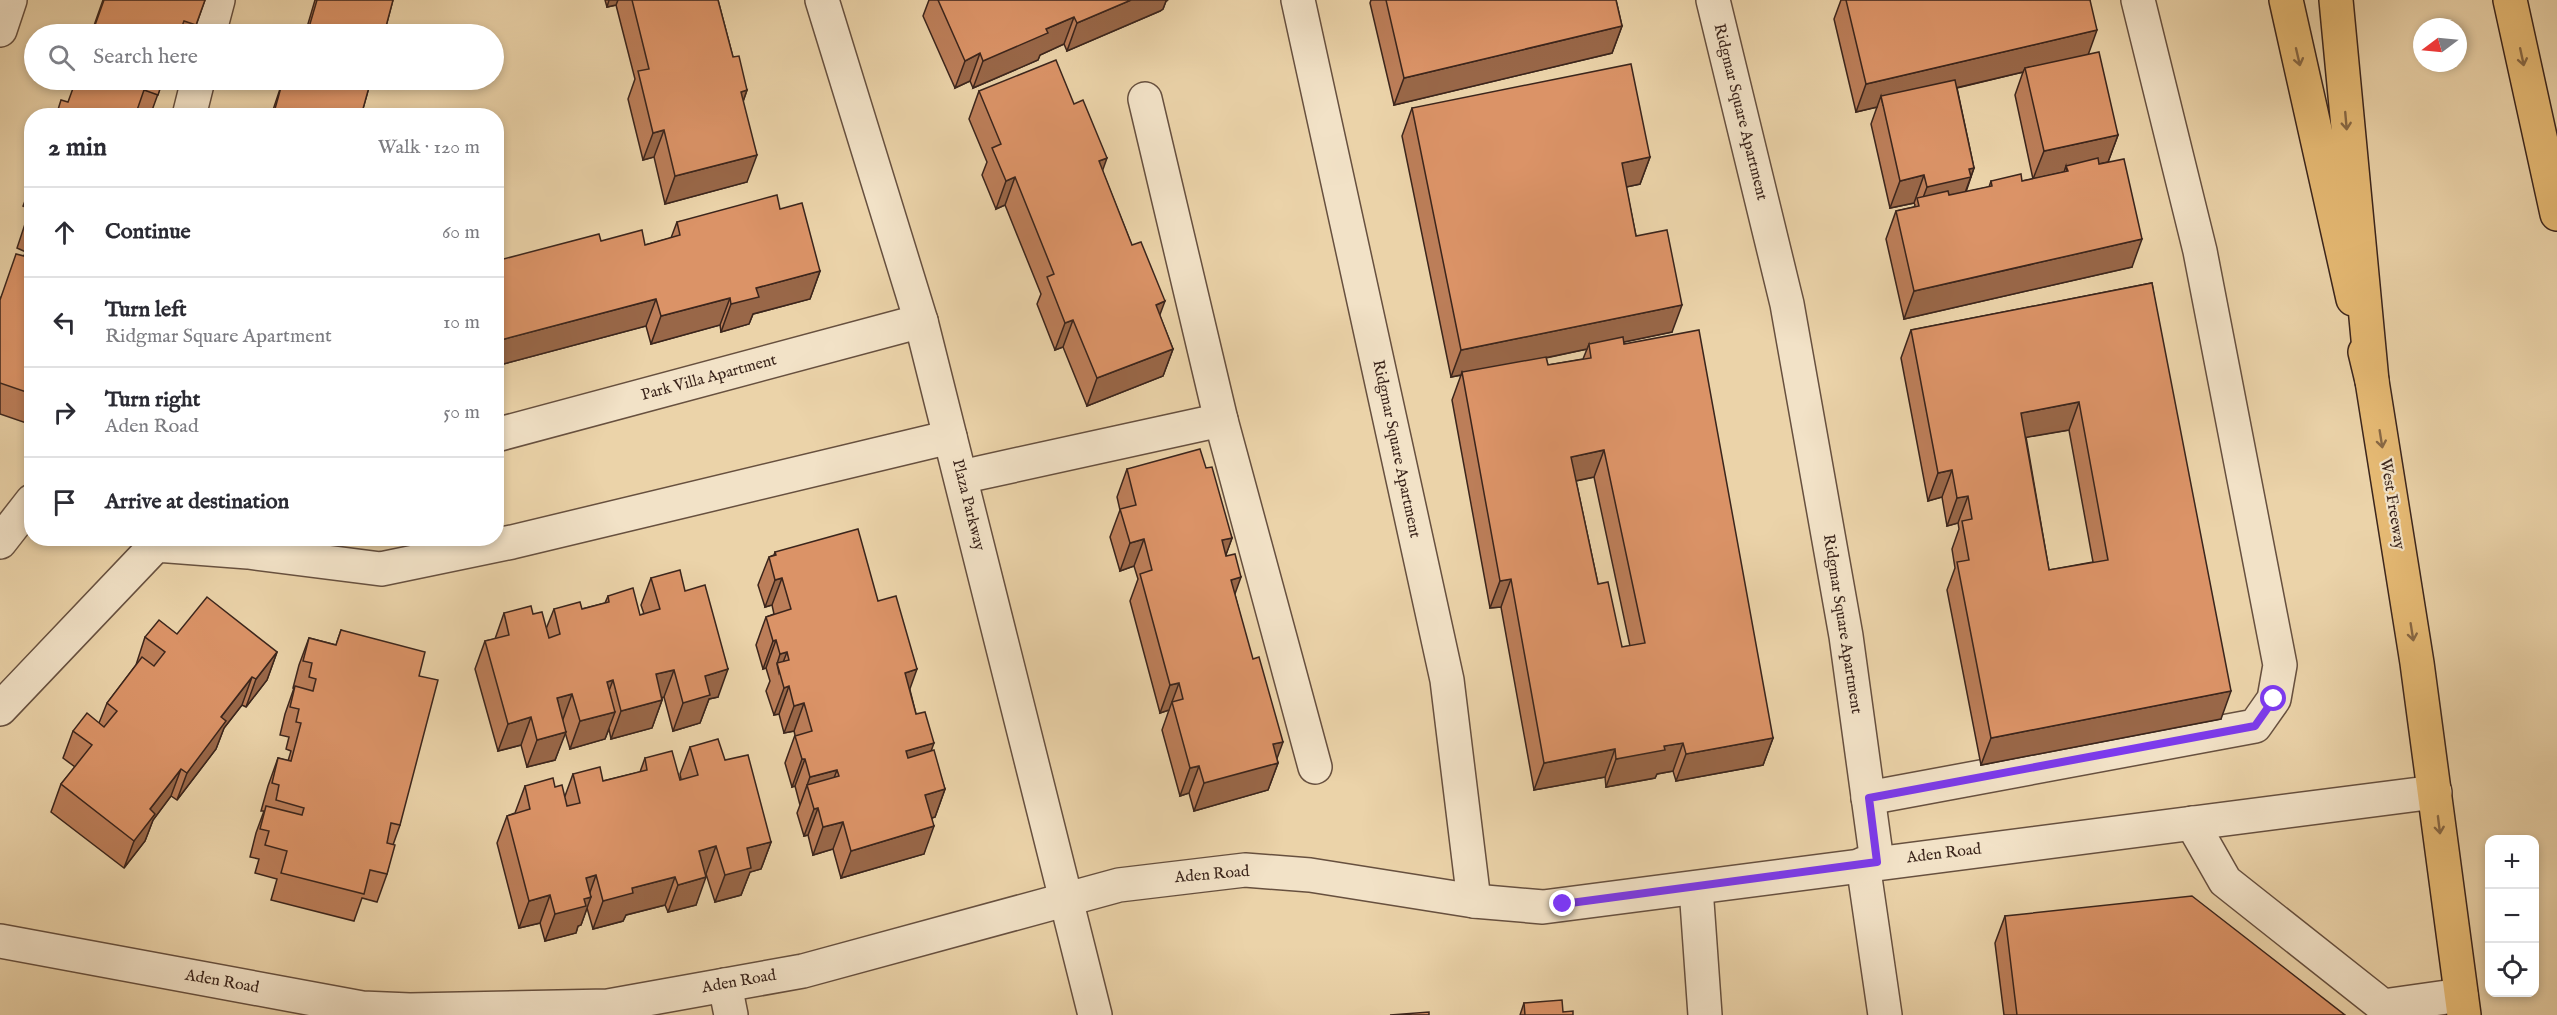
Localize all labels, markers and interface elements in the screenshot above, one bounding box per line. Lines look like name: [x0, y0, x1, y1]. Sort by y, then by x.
north arrow: [2413, 18, 2467, 72]
street label: Ridgmar Square Apartment: [1708, 21, 1772, 203]
search box: [24, 24, 504, 90]
icon: search: [45, 41, 78, 74]
text: Search here: [93, 43, 198, 71]
one-way arrow: [2293, 47, 2305, 66]
one-way arrow: [2517, 47, 2529, 66]
one-way arrow: [2341, 111, 2352, 131]
text: 2 min: [48, 131, 107, 164]
text: Walk · 120 m: [378, 135, 480, 160]
icon: ahead: [48, 216, 81, 249]
text: Continue: [105, 218, 191, 246]
text: 60 m: [442, 220, 480, 245]
text: Turn left: [105, 296, 187, 324]
icon: left: [48, 306, 81, 339]
text: 10 m: [443, 310, 480, 335]
text: Ridgmar Square Apartment: [105, 324, 332, 349]
street label: Park Villa Apartment: [639, 350, 779, 406]
street label: Ridgmar Square Apartment: [1367, 358, 1425, 540]
text: Turn right: [105, 386, 200, 414]
icon: right: [48, 396, 81, 429]
text: 50 m: [443, 400, 480, 425]
text: Aden Road: [105, 414, 199, 439]
one-way arrow: [2376, 429, 2387, 449]
street label: Plaza Parkway: [947, 457, 989, 553]
street label: West Freeway: [2375, 457, 2409, 551]
icon: arrive: [48, 486, 81, 519]
text: Arrive at destination: [105, 488, 289, 516]
street label: Ridgmar Square Apartment: [1818, 533, 1866, 716]
one-way arrow: [2406, 621, 2417, 641]
route start: [2260, 685, 2286, 711]
one-way arrow: [2434, 814, 2445, 834]
map controls: [2485, 835, 2539, 997]
button: +: [2485, 835, 2539, 889]
street label: Aden Road: [1905, 839, 1983, 869]
street label: Aden Road: [1173, 862, 1251, 888]
button: −: [2485, 889, 2539, 943]
route end: [1549, 890, 1575, 916]
button: locate: [2485, 943, 2539, 997]
street label: Aden Road: [182, 965, 261, 998]
street label: Aden Road: [699, 966, 778, 999]

